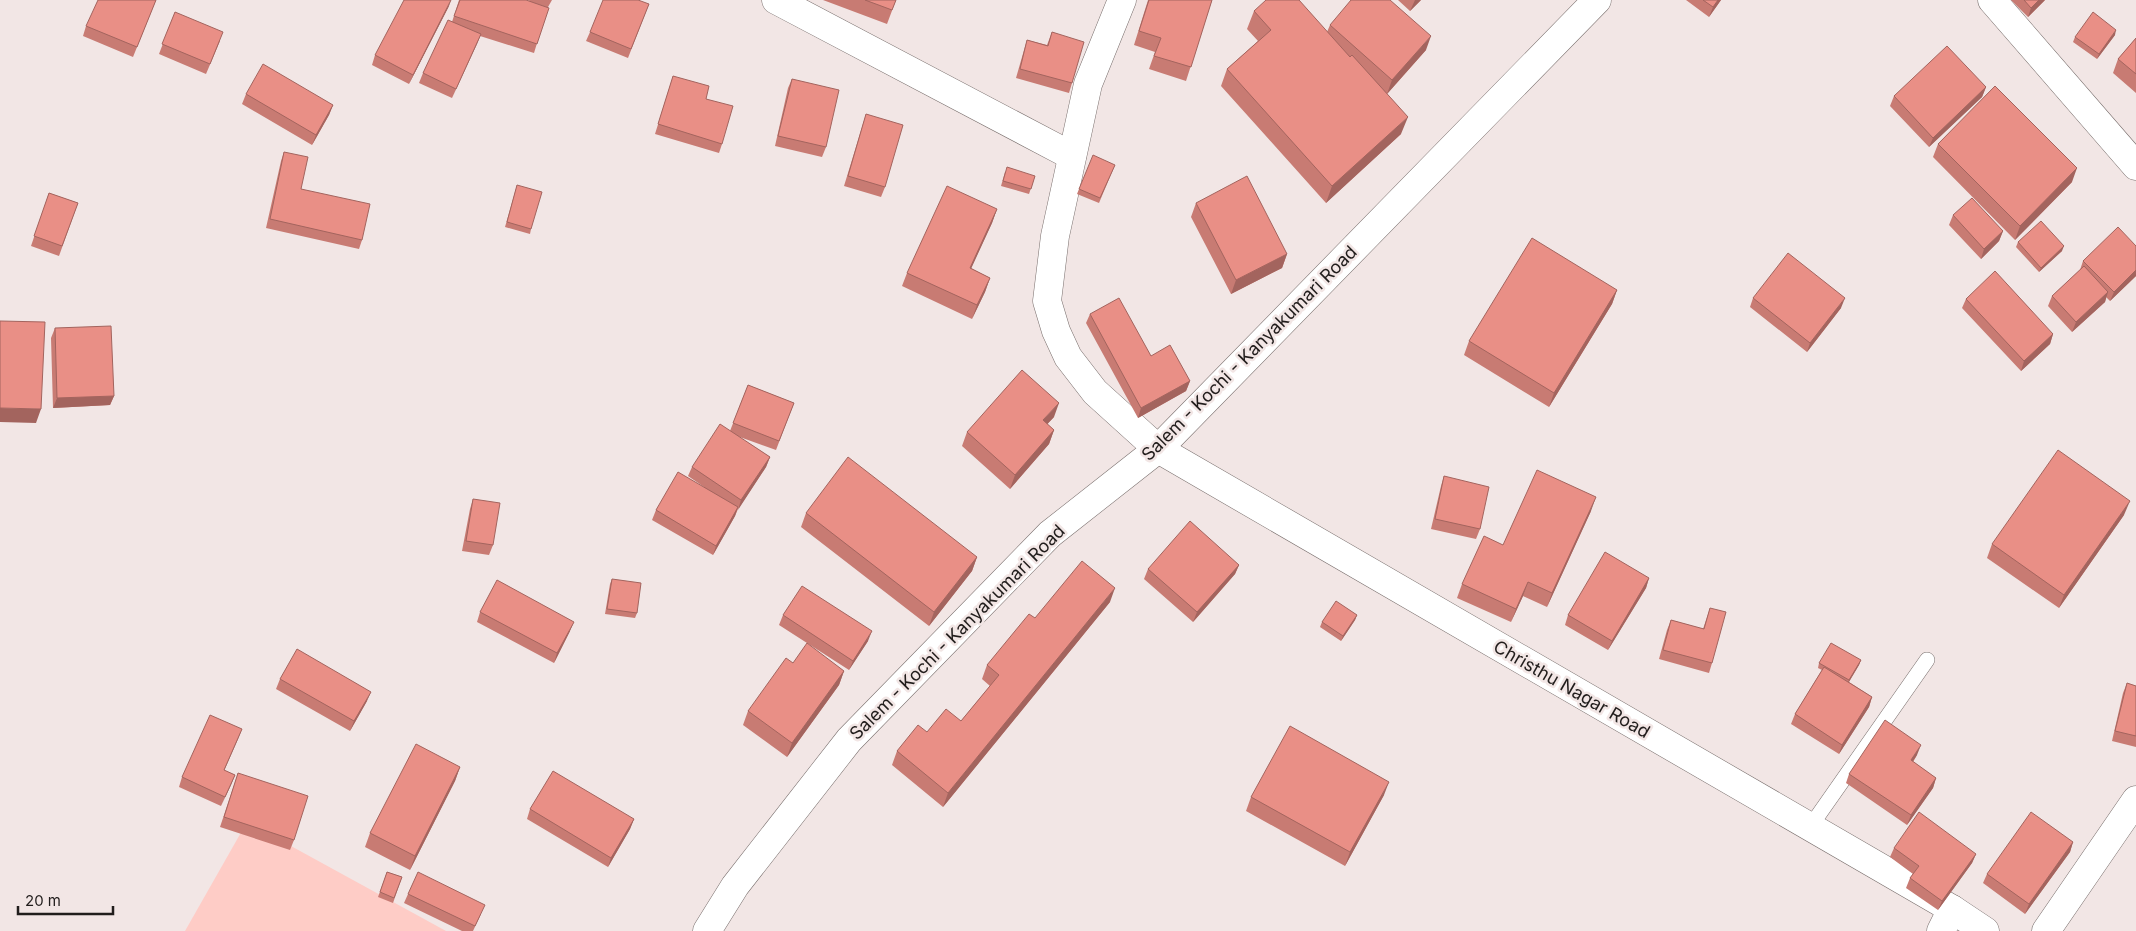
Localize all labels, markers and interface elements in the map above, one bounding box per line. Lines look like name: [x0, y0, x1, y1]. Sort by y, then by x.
street label: Salem - Kochi - Kanyakumari Road: [1137, 241, 1361, 465]
street label: Salem - Kochi - Kanyakumari Road: [845, 520, 1069, 744]
street label: Christhu Nagar Road: [1490, 636, 1654, 742]
scale bar: [18, 884, 112, 916]
text: 20 m: [25, 891, 61, 910]

